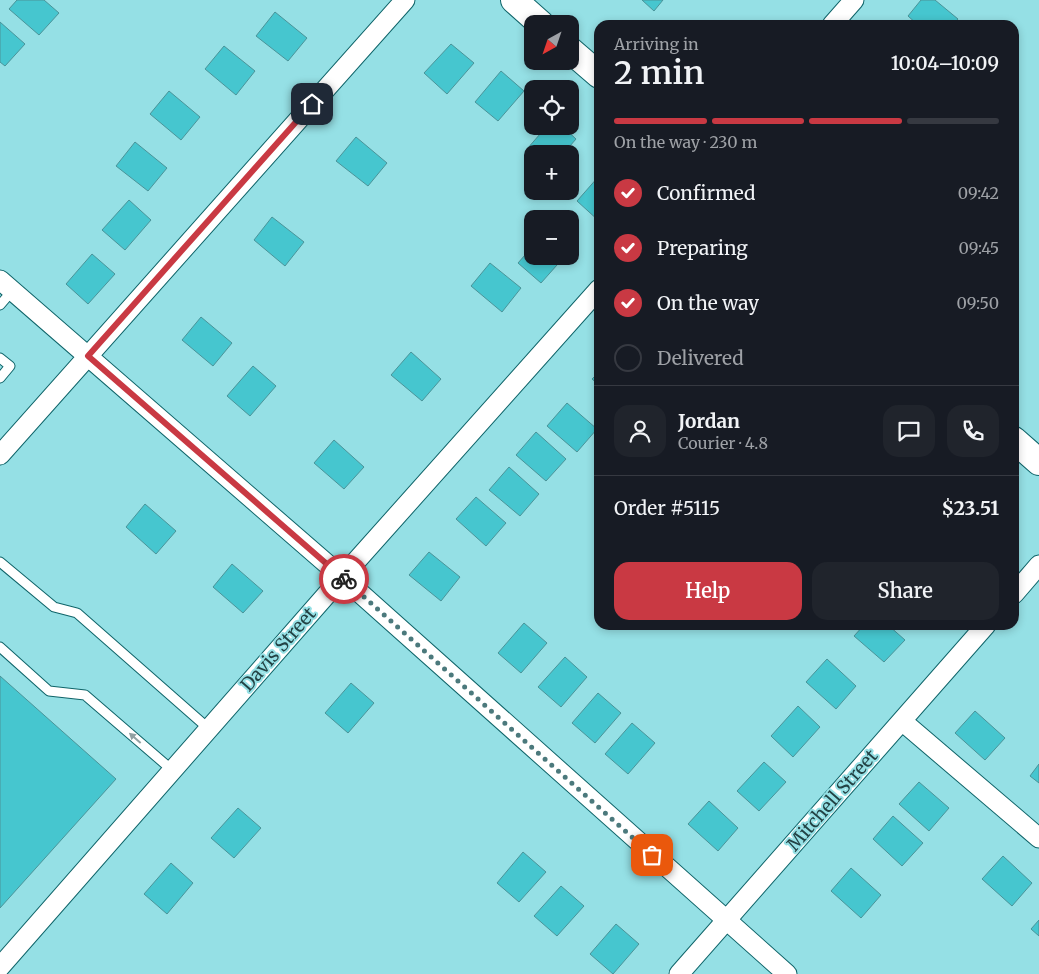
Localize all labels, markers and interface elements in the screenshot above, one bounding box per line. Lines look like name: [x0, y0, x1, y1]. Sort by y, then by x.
north arrow: [524, 15, 579, 70]
map controls: [524, 15, 579, 265]
text: Arriving in: [614, 34, 699, 54]
text: 10:04–10:09: [891, 51, 999, 75]
text: 2 min: [614, 53, 704, 93]
button: locate: [524, 80, 579, 135]
pin: [291, 83, 333, 125]
icon: home: [298, 90, 326, 118]
text: On the way · 230 m: [614, 132, 757, 152]
button: +: [524, 145, 579, 200]
icon: check: [614, 179, 642, 207]
text: Confirmed: [657, 181, 755, 205]
text: 09:42: [958, 183, 999, 203]
button: −: [524, 210, 579, 265]
icon: check: [614, 234, 642, 262]
text: Preparing: [657, 236, 748, 260]
text: 09:45: [958, 238, 999, 258]
icon: check: [614, 289, 642, 317]
text: On the way: [657, 291, 759, 315]
text: 09:50: [956, 293, 999, 313]
text: Delivered: [657, 346, 744, 370]
button: person: [614, 405, 666, 457]
button: chat: [883, 405, 935, 457]
button: phone: [947, 405, 999, 457]
text: Jordan: [678, 409, 740, 433]
text: Courier · 4.8: [678, 433, 768, 453]
text: Order #5115: [614, 496, 720, 520]
text: $23.51: [942, 496, 999, 520]
courier: [319, 554, 369, 604]
button: Help: [614, 562, 802, 620]
button: Share: [812, 562, 999, 620]
icon: bike: [330, 565, 358, 593]
street label: Davis Street: [235, 602, 321, 696]
one-way arrow: [129, 733, 142, 744]
street label: Mitchell Street: [782, 745, 882, 855]
pin: [631, 834, 673, 876]
icon: bag: [638, 841, 666, 869]

